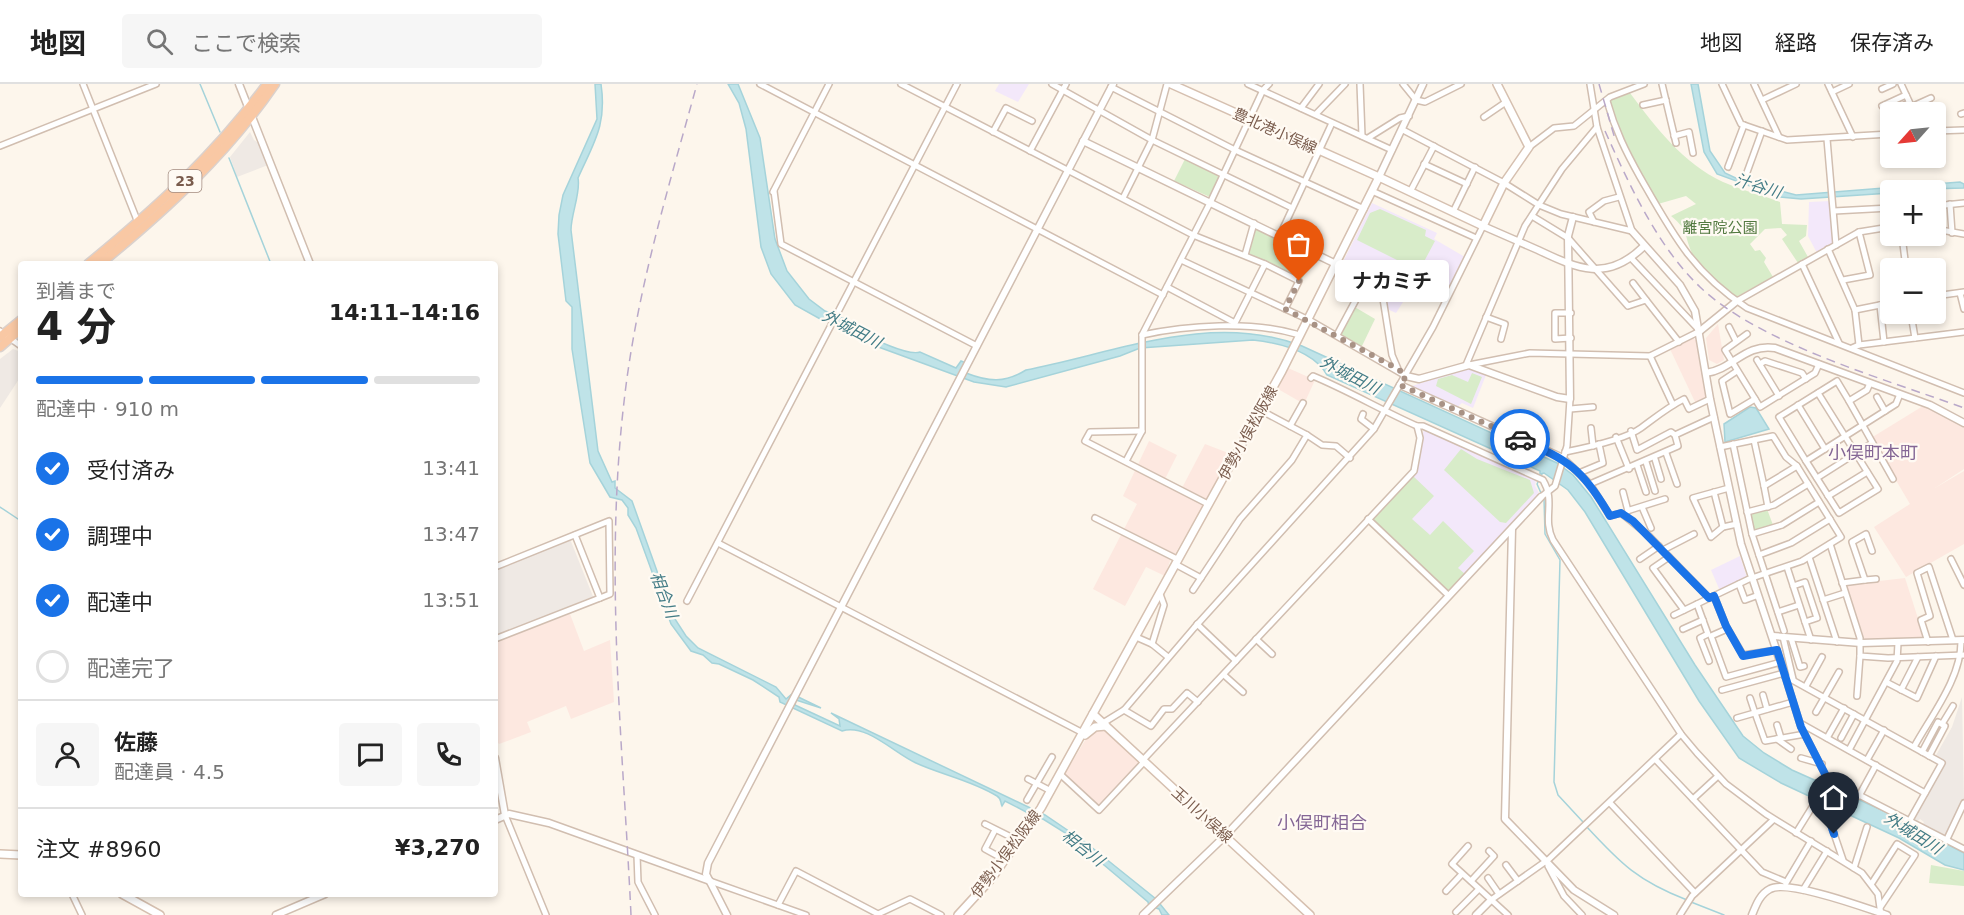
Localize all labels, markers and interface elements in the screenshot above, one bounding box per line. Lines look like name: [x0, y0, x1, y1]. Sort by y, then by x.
search box: [122, 14, 542, 68]
icon: search: [143, 25, 176, 58]
text: 地図: [30, 27, 86, 60]
text: ここで検索: [191, 31, 301, 56]
text: 地図: [1700, 31, 1742, 55]
text: 経路: [1775, 31, 1817, 55]
text: 保存済み: [1850, 31, 1934, 55]
north arrow: [1880, 102, 1946, 168]
map controls: [1880, 102, 1946, 324]
street label: 豊北港小俣線: [1230, 104, 1320, 158]
road number: 23: [168, 170, 201, 192]
water label: 汁谷川: [1732, 170, 1786, 203]
button: +: [1880, 180, 1946, 246]
pin: [1273, 219, 1324, 281]
park label: 離宮院公園: [1682, 219, 1758, 237]
icon: bag: [1282, 228, 1315, 261]
button: −: [1880, 258, 1946, 324]
callout: ナカミチ: [1335, 260, 1449, 302]
text: ナカミチ: [1352, 269, 1432, 293]
text: 到着まで: [36, 279, 116, 303]
text: 14:11–14:16: [329, 300, 480, 325]
text: 4 分: [36, 304, 116, 349]
water label: 外城田川: [819, 306, 887, 353]
water label: 外城田川: [1317, 352, 1385, 399]
street label: 伊勢小俣松阪線: [1215, 383, 1281, 483]
text: 配達中 · 910 m: [36, 397, 179, 421]
courier: [1490, 409, 1550, 469]
icon: car: [1504, 423, 1537, 456]
district label: 小俣町本町: [1828, 442, 1918, 463]
icon: check: [36, 452, 69, 485]
text: 13:41: [422, 456, 480, 480]
text: 受付済み: [87, 458, 175, 483]
icon: check: [36, 518, 69, 551]
text: 13:47: [422, 522, 480, 546]
text: 調理中: [87, 524, 153, 549]
water label: 相合川: [647, 569, 682, 623]
icon: check: [36, 584, 69, 617]
text: 13:51: [422, 588, 480, 612]
text: 配達中: [87, 590, 153, 615]
text: 配達完了: [87, 656, 175, 681]
button: person: [36, 723, 99, 786]
button: chat: [339, 723, 402, 786]
button: phone: [417, 723, 480, 786]
text: 佐藤: [114, 730, 158, 755]
text: 配達員 · 4.5: [114, 760, 225, 784]
pin: [1808, 772, 1859, 834]
icon: home: [1817, 781, 1850, 814]
street label: 玉川小俣線: [1168, 783, 1236, 847]
street label: 伊勢小俣松阪線: [967, 807, 1045, 901]
water label: 外城田川: [1881, 808, 1947, 859]
district label: 小俣町相合: [1277, 812, 1367, 833]
water label: 相合川: [1058, 826, 1109, 871]
text: ¥3,270: [395, 835, 480, 860]
text: 注文 #8960: [36, 837, 161, 862]

